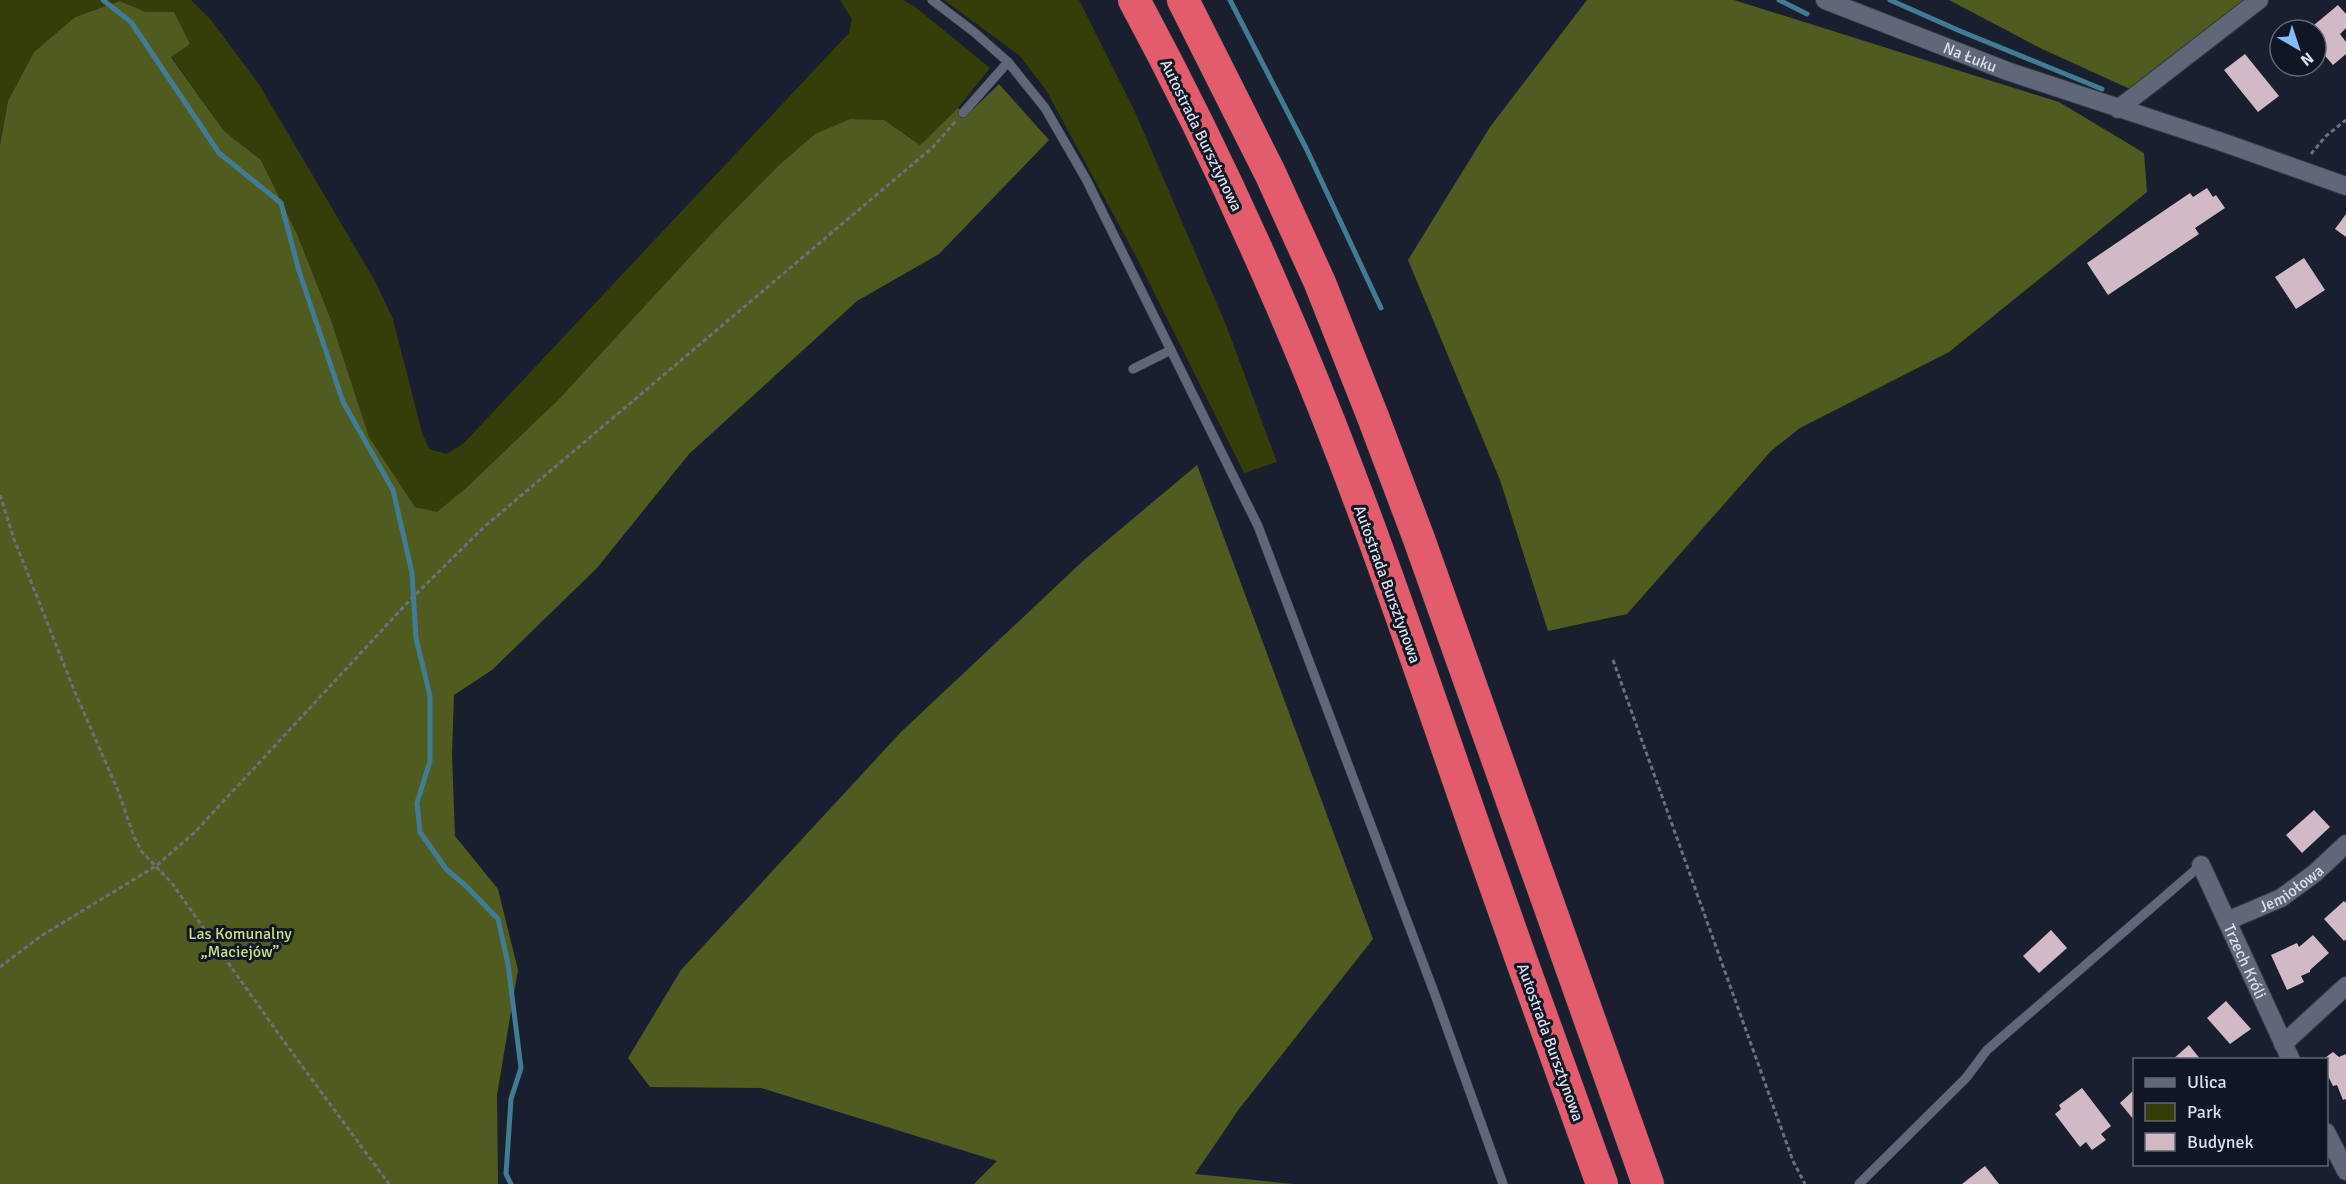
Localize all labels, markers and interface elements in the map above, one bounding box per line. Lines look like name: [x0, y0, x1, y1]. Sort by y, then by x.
north arrow: [2268, 18, 2328, 78]
street label: Na Łuku: [1940, 38, 2000, 77]
text: N: [2296, 48, 2317, 70]
street label: Autostrada Bursztynowa: [1156, 56, 1247, 215]
street label: Autostrada Bursztynowa: [1349, 503, 1425, 666]
street label: Jemiołowa: [2256, 861, 2328, 917]
street label: Trzech Króli: [2219, 921, 2270, 1002]
park label: Las Komunalny „Maciejów”: [188, 924, 292, 962]
street label: Autostrada Bursztynowa: [1512, 961, 1588, 1124]
legend: [2133, 1058, 2328, 1166]
text: Ulica: [2187, 1071, 2227, 1093]
text: Park: [2187, 1101, 2222, 1123]
text: Budynek: [2187, 1131, 2254, 1153]

